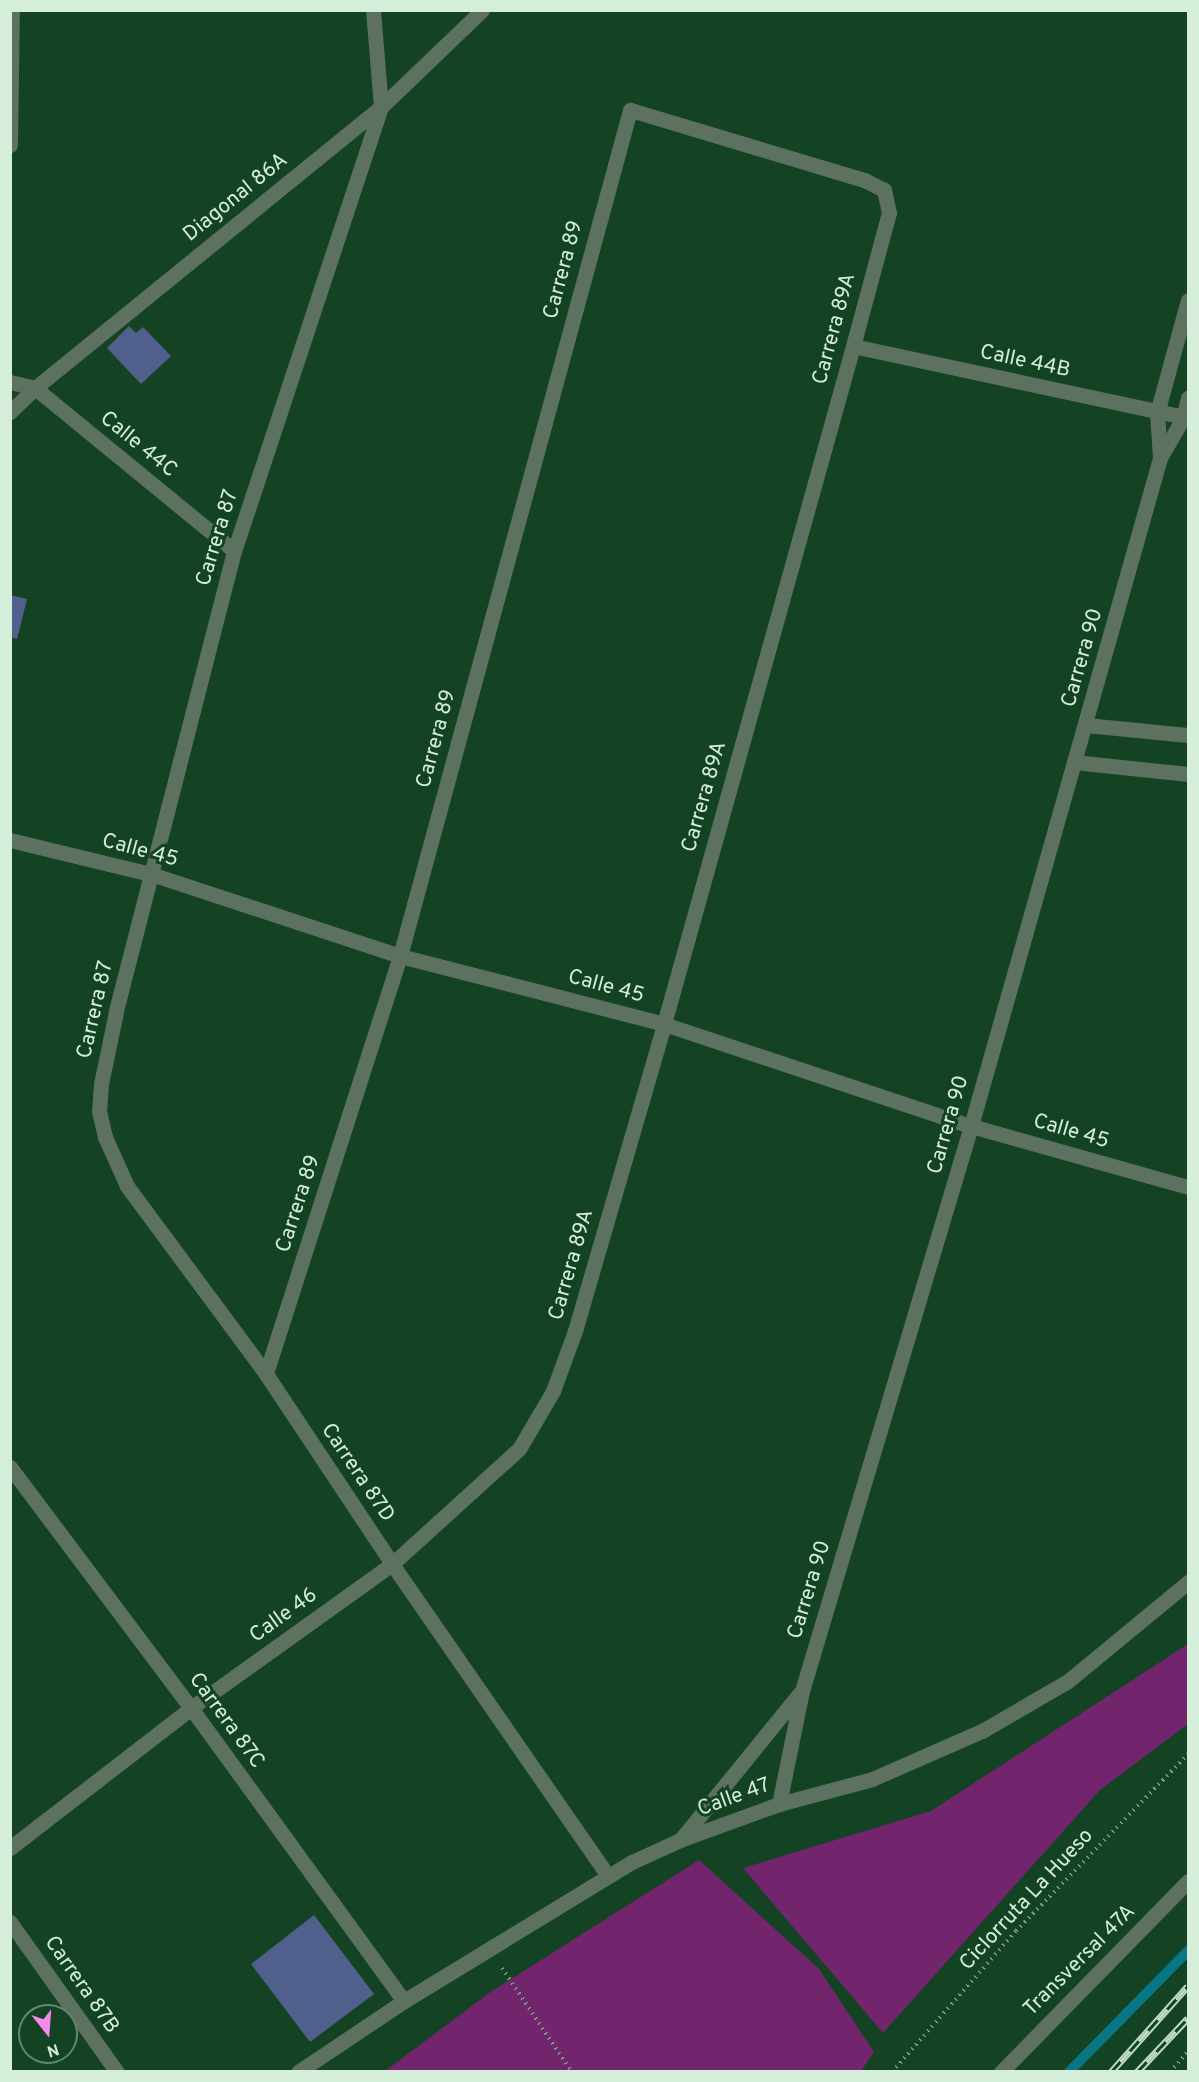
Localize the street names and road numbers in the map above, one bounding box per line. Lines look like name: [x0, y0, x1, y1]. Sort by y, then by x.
street label: Diagonal 86A: [179, 148, 293, 248]
street label: Carrera 89: [539, 218, 589, 322]
street label: Carrera 89A: [808, 271, 862, 387]
street label: Calle 44B: [978, 340, 1072, 384]
street label: Calle 44C: [95, 406, 181, 484]
street label: Carrera 87: [191, 487, 245, 589]
street label: Carrera 90: [1057, 606, 1109, 710]
street label: Carrera 89: [412, 687, 462, 791]
street label: Carrera 89A: [677, 739, 733, 855]
street label: Calle 45: [99, 829, 181, 873]
street label: Carrera 87: [73, 959, 119, 1061]
street label: Calle 45: [565, 965, 647, 1009]
street label: Carrera 90: [923, 1073, 975, 1177]
street label: Calle 45: [1030, 1109, 1112, 1155]
street label: Carrera 89: [271, 1152, 327, 1256]
street label: Carrera 89A: [544, 1207, 600, 1323]
street label: Carrera 87D: [315, 1419, 399, 1527]
street label: Carrera 90: [783, 1538, 837, 1642]
street label: Calle 46: [245, 1583, 323, 1649]
street label: Carrera 87C: [183, 1668, 269, 1774]
street label: Calle 47: [694, 1773, 774, 1823]
street label: Ciclorruta La Hueso: [955, 1824, 1099, 1976]
street label: Transversal 47A: [1019, 1900, 1141, 2022]
street label: Carrera 87B: [38, 1931, 124, 2039]

